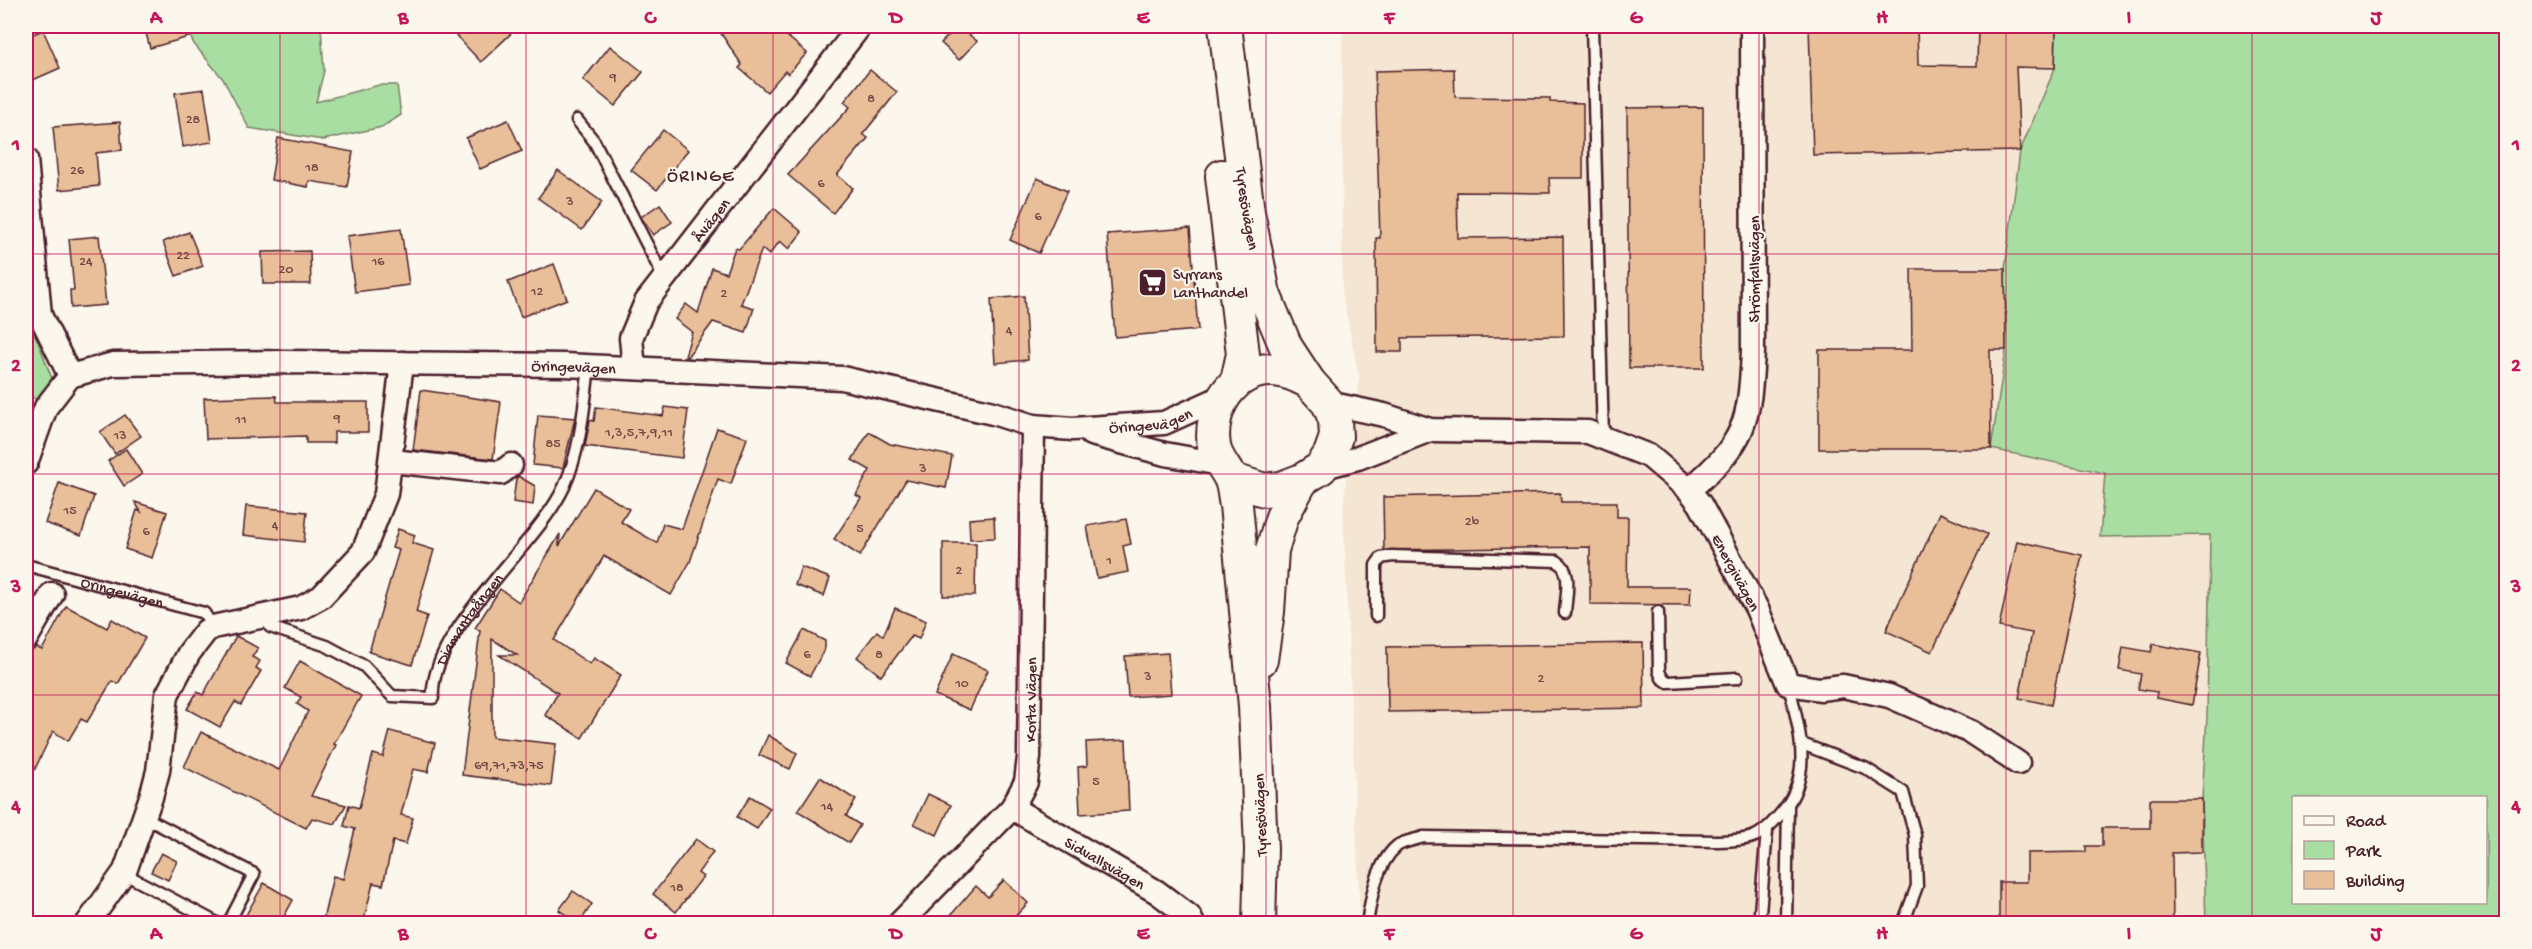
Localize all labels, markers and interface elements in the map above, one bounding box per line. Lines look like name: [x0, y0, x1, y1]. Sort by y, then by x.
text: A: [149, 8, 164, 31]
text: B: [397, 8, 409, 31]
text: C: [644, 8, 658, 31]
text: D: [887, 8, 903, 31]
text: E: [1137, 8, 1151, 31]
text: F: [1383, 8, 1396, 31]
text: G: [1630, 8, 1644, 31]
text: H: [1876, 8, 1888, 31]
text: I: [2127, 8, 2132, 31]
text: J: [2370, 8, 2383, 31]
house number: 9: [608, 70, 617, 87]
house number: 8: [867, 91, 875, 108]
house number: 28: [186, 112, 201, 129]
text: 1: [11, 135, 20, 158]
text: 1: [2511, 135, 2520, 158]
house number: 18: [304, 160, 319, 177]
house number: 26: [70, 163, 85, 180]
street label: Tyresövägen: [1229, 166, 1261, 252]
district label: ÖRINGE: [667, 167, 735, 188]
house number: 6: [817, 176, 825, 193]
house number: 3: [565, 194, 574, 211]
street label: Åvägen: [689, 195, 736, 247]
house number: 6: [1034, 209, 1042, 226]
street label: Strömfallsvägen: [1747, 215, 1766, 322]
house number: 22: [176, 248, 190, 265]
house number: 24: [79, 254, 93, 271]
house number: 16: [371, 254, 385, 271]
house number: 20: [279, 262, 293, 279]
supermarket icon: Syrrans Lanthandel: [1136, 266, 1168, 298]
place label: Syrrans Lanthandel: [1173, 267, 1248, 304]
house number: 12: [530, 284, 543, 301]
house number: 2: [721, 286, 728, 303]
house number: 4: [1006, 323, 1013, 340]
text: 2: [11, 356, 21, 379]
text: 2: [2511, 356, 2521, 379]
street label: Öringevägen: [531, 359, 617, 380]
street label: Öringevägen: [1108, 405, 1196, 440]
house number: 9: [332, 411, 341, 428]
house number: 11: [234, 412, 247, 429]
house number: 1,3,5,7,9,11: [604, 425, 673, 442]
house number: 13: [113, 428, 126, 445]
house number: 85: [545, 436, 561, 453]
house number: 3: [918, 461, 927, 478]
house number: 15: [62, 503, 77, 520]
house number: 2b: [1465, 514, 1480, 531]
house number: 4: [272, 518, 279, 535]
house number: 5: [856, 521, 864, 538]
house number: 6: [142, 524, 150, 541]
street label: Energivägen: [1705, 532, 1763, 616]
house number: 1: [1105, 553, 1112, 570]
house number: 2: [956, 563, 963, 580]
street label: Diamantgången: [433, 570, 509, 670]
street label: Öringevägen: [78, 574, 165, 615]
text: 3: [10, 577, 21, 600]
text: 3: [2510, 577, 2521, 600]
house number: 6: [803, 647, 811, 664]
house number: 8: [875, 647, 883, 664]
street label: Korta Vägen: [1023, 657, 1043, 742]
house number: 3: [1143, 669, 1152, 686]
house number: 2: [1538, 671, 1545, 688]
house number: 10: [954, 676, 969, 693]
house number: 69,71,73,75: [474, 758, 544, 775]
street label: Tyresövägen: [1252, 773, 1273, 858]
house number: 5: [1092, 774, 1100, 791]
legend: [2292, 796, 2487, 904]
text: 4: [10, 797, 21, 820]
text: 4: [2510, 797, 2521, 820]
house number: 14: [820, 799, 834, 816]
text: Road: [2346, 812, 2387, 833]
street label: Sidvallsvägen: [1060, 834, 1148, 896]
text: Park: [2345, 842, 2382, 863]
text: Building: [2345, 872, 2405, 893]
house number: 18: [669, 880, 684, 897]
text: A: [149, 924, 164, 947]
text: B: [397, 924, 409, 947]
text: C: [644, 924, 658, 947]
text: D: [887, 924, 903, 947]
text: E: [1137, 924, 1151, 947]
text: F: [1383, 924, 1396, 947]
text: G: [1630, 924, 1644, 947]
text: H: [1876, 924, 1888, 947]
text: I: [2127, 924, 2132, 947]
text: J: [2370, 924, 2383, 947]

